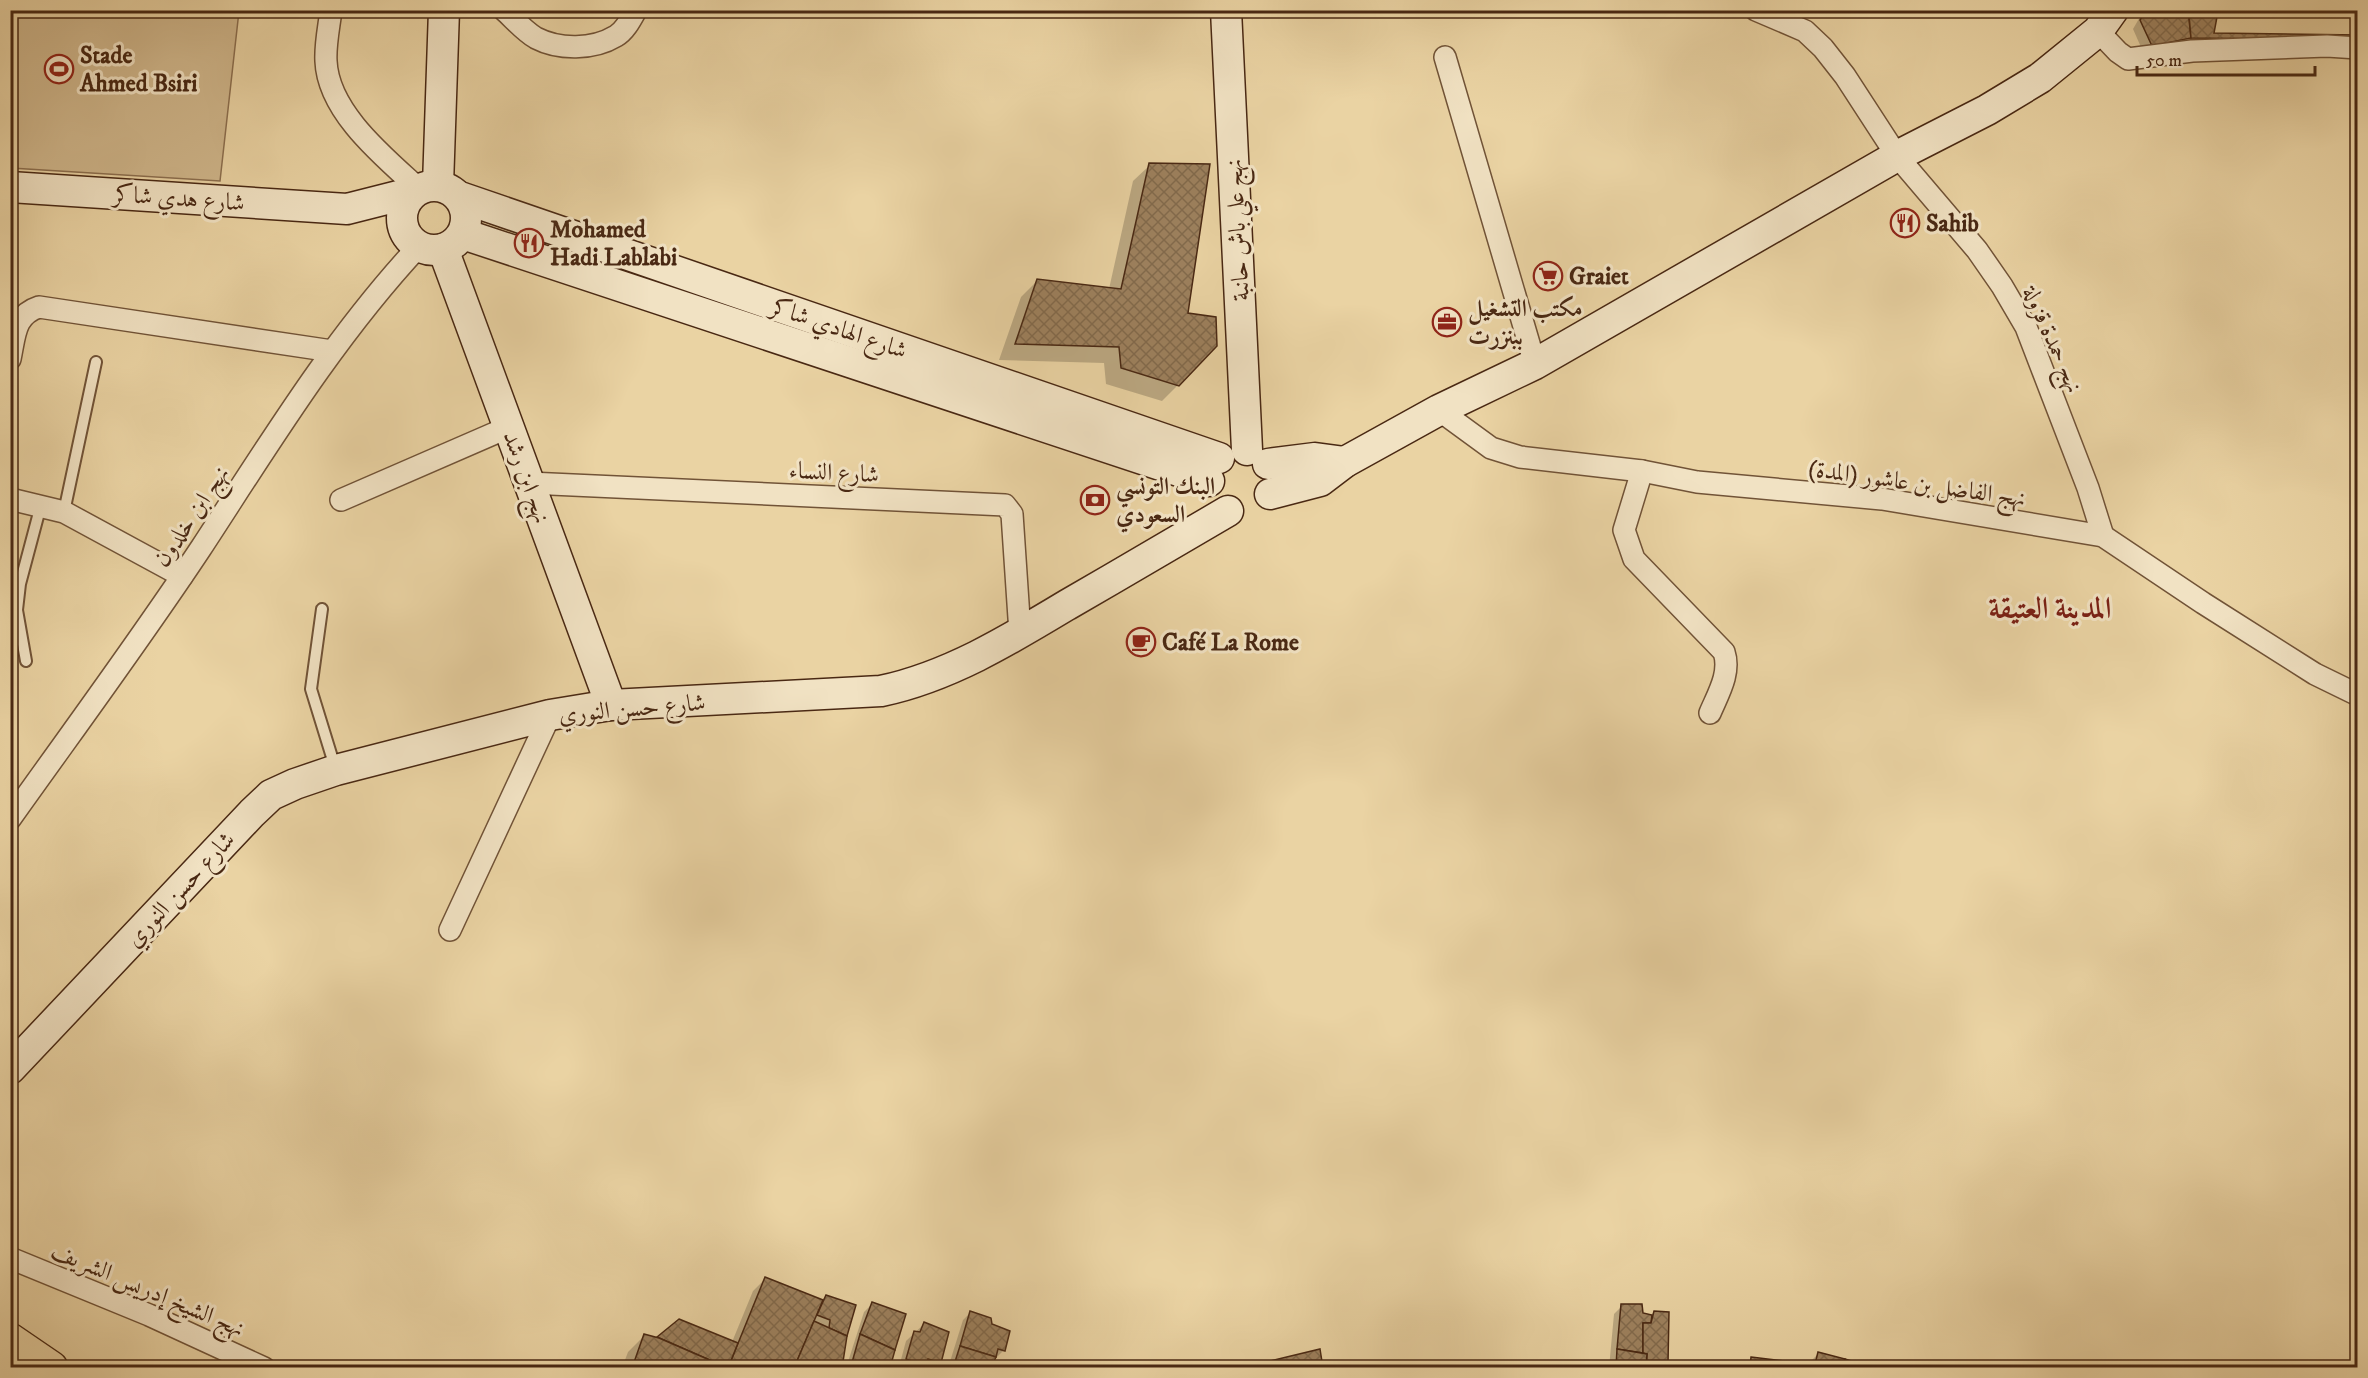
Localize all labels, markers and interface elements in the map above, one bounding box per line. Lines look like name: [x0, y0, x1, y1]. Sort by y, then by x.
scale bar: [2137, 39, 2316, 77]
place label: Stade Ahmed Bsiri: [79, 41, 197, 99]
text: 50 m: [2146, 50, 2182, 72]
sports icon: Stade Ahmed Bsiri: [43, 53, 75, 85]
street label: نهج علي باش حانبة: [1219, 158, 1264, 302]
street label: شارع هدي شاكر: [109, 179, 246, 223]
restaurant icon: Sahib: [1889, 207, 1921, 239]
place label: Sahib: [1926, 209, 1979, 239]
place label: Mohamed Hadi Lablabi: [550, 215, 677, 273]
restaurant icon: Mohamed Hadi Lablabi: [513, 227, 545, 259]
supermarket icon: Graiet: [1532, 260, 1564, 292]
place label: Graiet: [1569, 262, 1629, 292]
street label: نهج حمدة قزولة: [2010, 280, 2089, 400]
street label: شارع الهادي شاكر: [762, 291, 911, 370]
place label: مكتب التشغيل ببنزرت: [1468, 294, 1583, 352]
office icon: مكتب التشغيل ببنزرت: [1431, 306, 1463, 338]
street label: نهج ابن رشد: [491, 427, 557, 529]
street label: نهج الفاضل بن عاشور (المدة): [1806, 454, 2027, 519]
street label: شارع النساء: [788, 456, 880, 494]
street label: نهج ابن خلدون: [147, 460, 241, 576]
place label: البنك التونسي السعودي: [1116, 472, 1215, 533]
bank icon: البنك التونسي السعودي: [1079, 484, 1111, 516]
district label: المدينة العتيقة: [1988, 591, 2112, 628]
cafe icon: Café La Rome: [1125, 626, 1157, 658]
place label: Café La Rome: [1162, 628, 1299, 658]
street label: شارع حسن النوري: [557, 688, 707, 734]
street label: شارع حسن النوري: [119, 826, 245, 957]
street label: نهج الشيخ إدريس الشريف: [44, 1236, 249, 1349]

